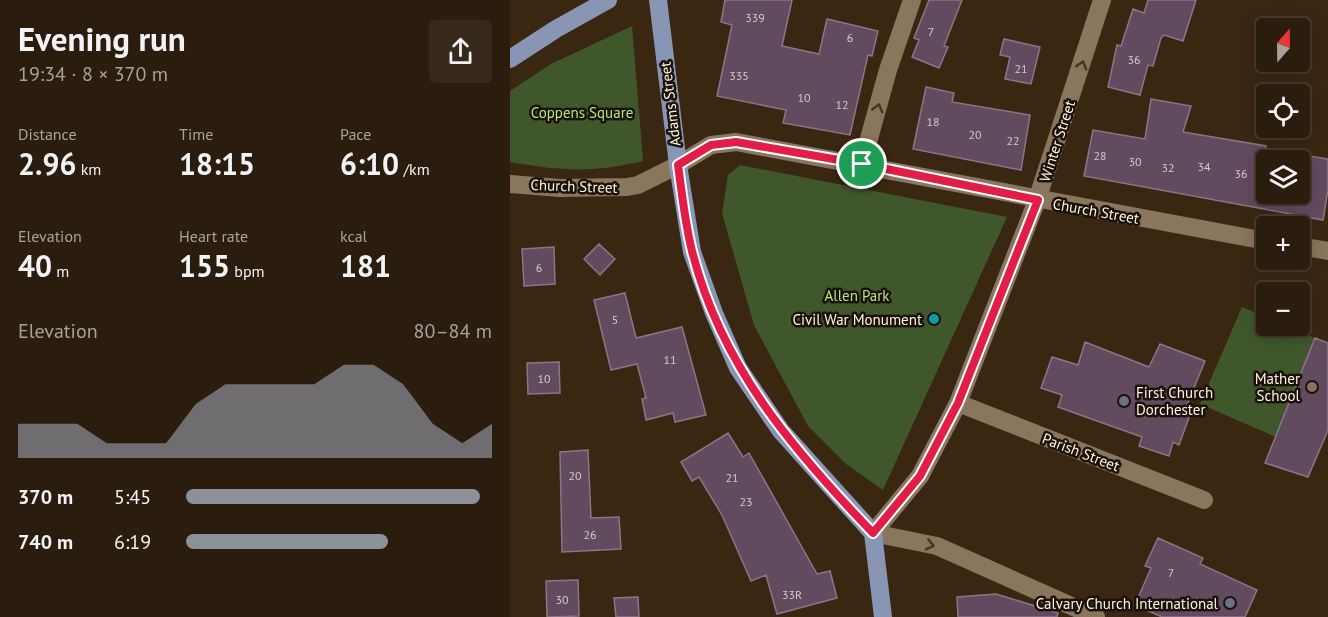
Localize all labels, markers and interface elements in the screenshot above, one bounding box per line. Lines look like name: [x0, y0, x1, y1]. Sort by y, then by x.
house number: 339: [745, 10, 765, 25]
text: Evening run: [18, 17, 186, 60]
north arrow: [1256, 18, 1310, 72]
map controls: [1256, 18, 1310, 336]
button: share: [429, 20, 492, 83]
house number: 7: [928, 24, 934, 39]
house number: 6: [847, 30, 853, 45]
house number: 36: [1127, 52, 1141, 67]
one-way arrow: [1075, 60, 1087, 71]
text: 19:34 · 8 × 370 m: [18, 61, 168, 87]
street label: Adams Street: [655, 61, 685, 147]
house number: 21: [1014, 61, 1028, 76]
house number: 335: [729, 68, 749, 83]
button: locate: [1256, 84, 1310, 138]
house number: 10: [797, 90, 811, 105]
house number: 12: [835, 97, 849, 112]
street label: Winter Street: [1035, 98, 1079, 184]
park label: Coppens Square: [531, 103, 633, 122]
one-way arrow: [870, 103, 883, 113]
house number: 18: [926, 114, 940, 129]
text: Distance: [18, 124, 77, 144]
text: Time: [179, 124, 213, 144]
text: Pace: [340, 124, 371, 144]
house number: 20: [968, 127, 982, 142]
house number: 22: [1006, 133, 1020, 148]
pin: [836, 138, 887, 189]
text: 2.96: [18, 144, 76, 183]
text: 18:15: [179, 144, 255, 183]
text: 6:10: [340, 144, 399, 183]
icon: arrive: [845, 147, 878, 180]
house number: 28: [1093, 148, 1107, 163]
button: layers: [1256, 150, 1310, 204]
house number: 30: [1128, 154, 1142, 169]
text: km: [76, 159, 101, 179]
text: /km: [399, 159, 430, 179]
house number: 34: [1197, 159, 1211, 174]
house number: 32: [1161, 160, 1175, 175]
house number: 36: [1234, 166, 1248, 181]
street label: Church Street: [530, 175, 618, 197]
street label: Church Street: [1051, 194, 1141, 228]
button: +: [1256, 216, 1310, 270]
text: Elevation: [18, 226, 82, 246]
text: Heart rate: [179, 226, 248, 246]
text: kcal: [340, 226, 367, 246]
text: 40: [18, 246, 52, 285]
text: 155: [179, 246, 230, 285]
text: 181: [340, 246, 391, 285]
house number: 6: [536, 260, 542, 275]
text: m: [52, 261, 69, 281]
text: bpm: [230, 261, 265, 281]
button: −: [1256, 282, 1310, 336]
park label: Allen Park: [825, 286, 890, 305]
place label: Civil War Monument: [792, 310, 922, 329]
house number: 5: [612, 312, 618, 327]
marker: Civil War Monument: [927, 312, 941, 326]
text: Elevation: [18, 318, 98, 344]
text: 80–84 m: [414, 318, 492, 344]
house number: 11: [663, 352, 677, 367]
place label: Mather School: [1255, 369, 1301, 405]
house number: 10: [537, 371, 551, 386]
marker: Mather School: [1305, 380, 1319, 394]
place label: First Church Dorchester: [1136, 383, 1213, 419]
marker: First Church Dorchester: [1117, 394, 1131, 408]
street label: Parish Street: [1040, 429, 1122, 475]
house number: 20: [568, 468, 582, 483]
house number: 21: [725, 470, 739, 485]
text: 370 m: [18, 484, 73, 510]
text: 5:45: [114, 484, 151, 510]
house number: 23: [739, 494, 753, 509]
house number: 26: [583, 527, 597, 542]
text: 740 m: [18, 529, 73, 555]
text: 6:19: [114, 529, 151, 555]
one-way arrow: [925, 537, 935, 550]
house number: 7: [1168, 565, 1174, 580]
house number: 33R: [782, 587, 802, 602]
house number: 30: [555, 592, 569, 607]
place label: Calvary Church International: [1036, 594, 1219, 613]
marker: Calvary Church International: [1223, 596, 1237, 610]

